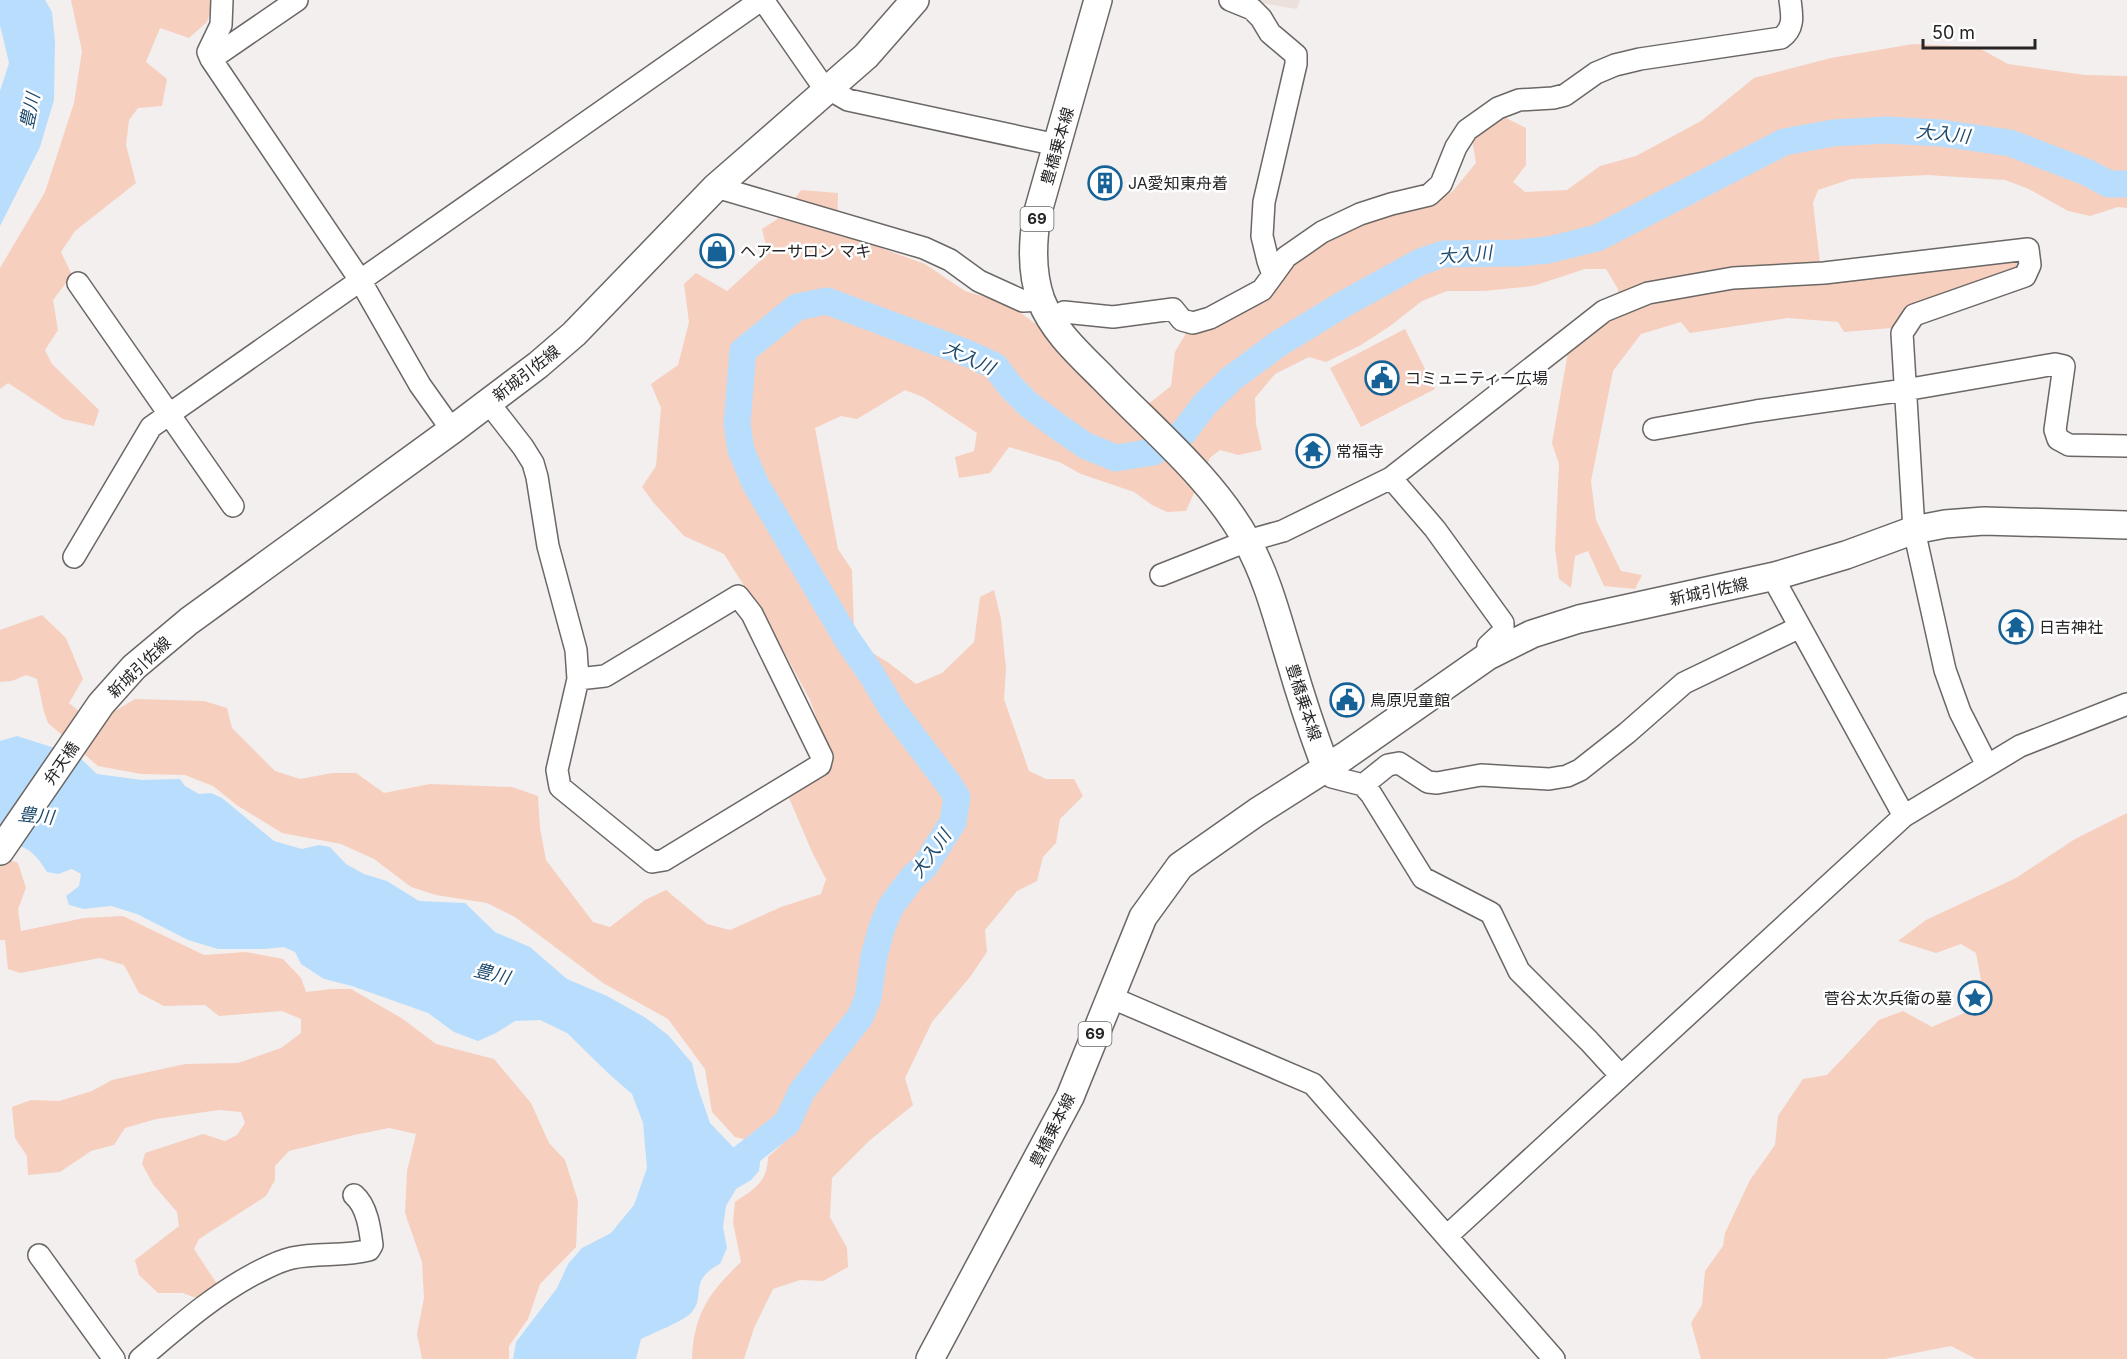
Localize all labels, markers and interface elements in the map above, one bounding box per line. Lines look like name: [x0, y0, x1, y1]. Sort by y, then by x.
scale bar: [1923, 12, 2036, 50]
text: 50 m: [1932, 22, 1975, 43]
water label: 豊川: [15, 89, 44, 131]
street label: 豊橋乗本線: [1036, 105, 1078, 187]
water label: 大入川: [1915, 120, 1973, 147]
building icon: JA愛知東舟着: [1087, 165, 1123, 201]
place label: JA愛知東舟着: [1128, 173, 1228, 193]
road number: 69: [1020, 207, 1054, 231]
shop icon: ヘアーサロン マキ: [699, 233, 735, 269]
place label: ヘアーサロン マキ: [740, 241, 871, 261]
water label: 大入川: [1437, 242, 1495, 267]
water label: 大入川: [940, 337, 1000, 379]
street label: 新城引佐線: [488, 340, 564, 406]
public building icon: コミュニティー広場: [1364, 360, 1400, 396]
place label: コミュニティー広場: [1405, 368, 1548, 388]
temple icon: 常福寺: [1295, 433, 1331, 469]
place label: 常福寺: [1336, 441, 1384, 461]
street label: 新城引佐線: [1668, 573, 1750, 609]
temple icon: 日吉神社: [1998, 609, 2034, 645]
place label: 日吉神社: [2039, 617, 2103, 637]
street label: 新城引佐線: [103, 632, 175, 702]
street label: 豊橋乗本線: [1282, 661, 1326, 743]
public building icon: 鳥原児童館: [1329, 682, 1365, 718]
place label: 鳥原児童館: [1370, 690, 1450, 710]
street label: 弁天橋: [39, 738, 83, 788]
water label: 豊川: [17, 803, 57, 828]
water label: 大入川: [906, 824, 956, 882]
water label: 豊川: [472, 959, 514, 989]
place icon: 菅谷太次兵衛の墓: [1957, 980, 1993, 1016]
place label: 菅谷太次兵衛の墓: [1824, 988, 1952, 1008]
road number: 69: [1078, 1022, 1112, 1046]
street label: 豊橋乗本線: [1025, 1090, 1079, 1170]

